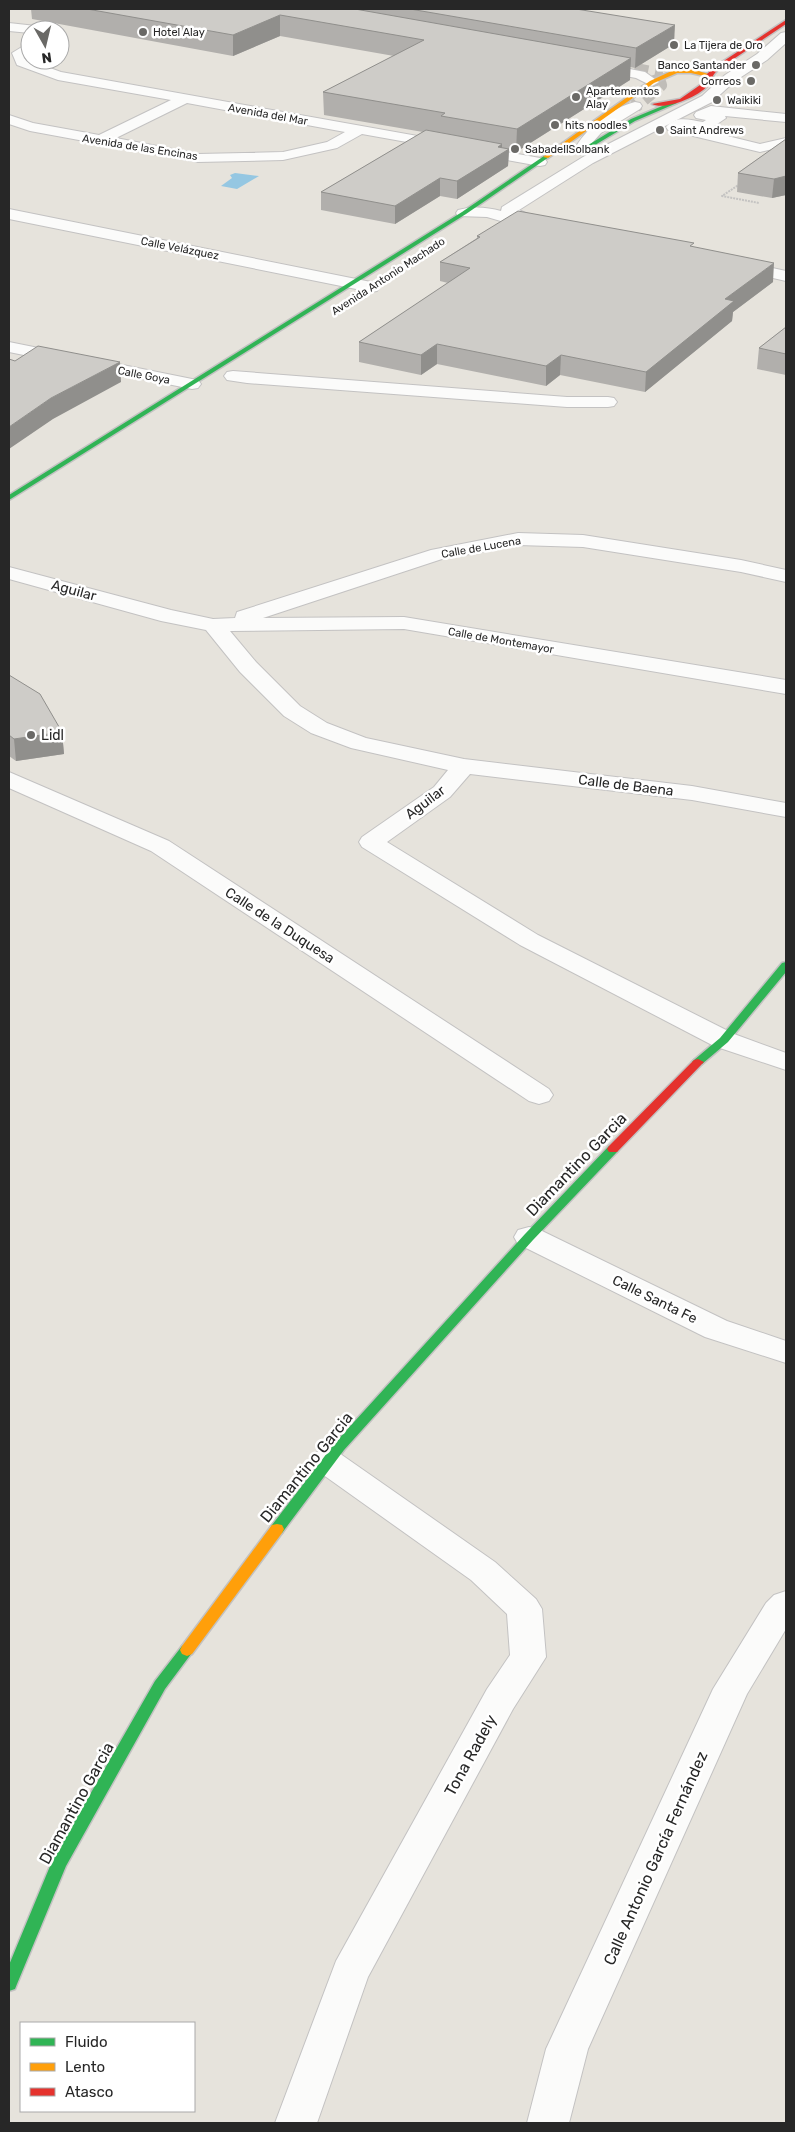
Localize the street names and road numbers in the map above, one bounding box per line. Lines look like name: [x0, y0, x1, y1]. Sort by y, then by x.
street label: Avenida del Mar: [227, 101, 310, 128]
street label: Avenida de las Encinas: [81, 132, 199, 163]
street label: Calle Velázquez: [140, 235, 220, 263]
street label: Avenida Antonio Machado: [329, 235, 448, 318]
street label: Calle Goya: [117, 364, 171, 387]
street label: Calle de Lucena: [440, 534, 522, 561]
street label: Aguilar: [49, 576, 99, 605]
street label: Calle de Montemayor: [447, 625, 556, 656]
street label: Calle de Baena: [577, 771, 675, 800]
street label: Aguilar: [402, 781, 449, 823]
street label: Calle de la Duquesa: [222, 884, 338, 967]
street label: Diamantino Garcia: [522, 1109, 631, 1220]
street label: Calle Santa Fe: [610, 1272, 700, 1327]
street label: Diamantino Garcia: [256, 1408, 357, 1526]
street label: Tona Radely: [440, 1711, 501, 1799]
street label: Diamantino Garcia: [35, 1739, 118, 1868]
street label: Calle Antonio García Fernández: [600, 1748, 711, 1968]

